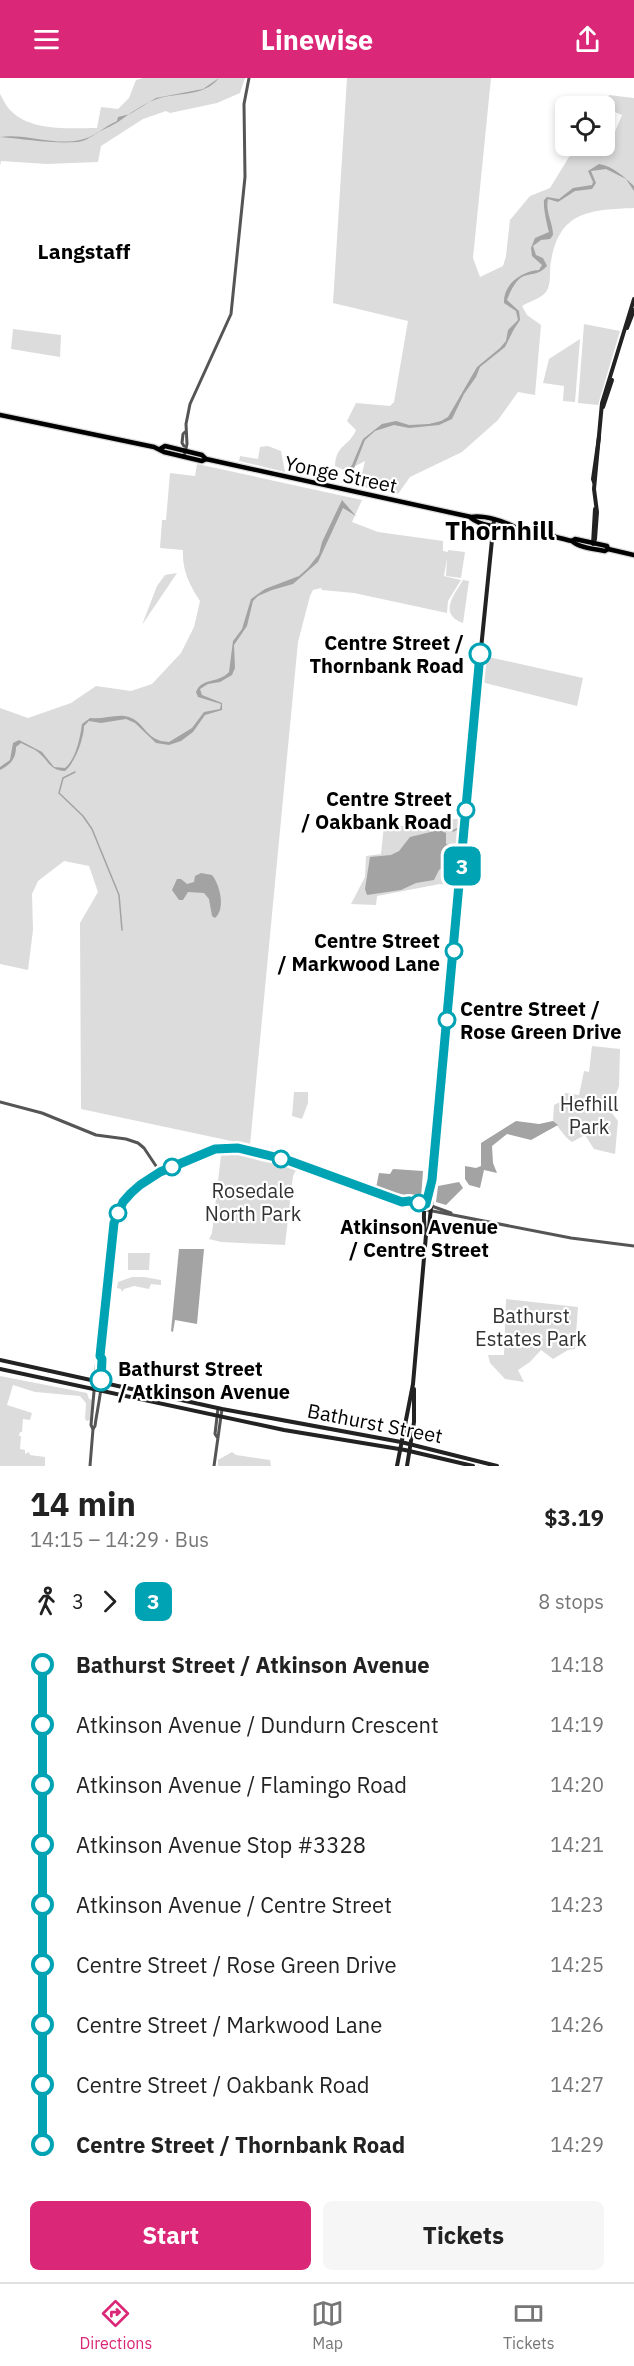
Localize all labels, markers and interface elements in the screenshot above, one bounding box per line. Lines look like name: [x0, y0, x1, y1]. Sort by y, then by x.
text: Linewise: [261, 22, 373, 57]
icon: menu: [30, 23, 63, 56]
icon: share: [571, 23, 604, 56]
map controls: [555, 96, 615, 156]
button: locate: [555, 96, 615, 156]
district label: Langstaff: [38, 237, 131, 265]
street label: Yonge Street: [282, 449, 400, 499]
district label: Thornhill: [445, 513, 555, 547]
place label: Centre Street / Thornbank Road: [309, 629, 464, 679]
marker: Centre Street / Thornbank Road: [469, 643, 491, 665]
place label: Centre Street / Oakbank Road: [301, 785, 452, 835]
marker: Centre Street / Oakbank Road: [457, 801, 475, 819]
line badge: 3: [442, 846, 482, 886]
text: 3: [456, 852, 468, 880]
place label: Centre Street / Markwood Lane: [278, 927, 440, 977]
marker: Centre Street / Markwood Lane: [445, 942, 463, 960]
place label: Centre Street / Rose Green Drive: [460, 995, 622, 1045]
marker: Centre Street / Rose Green Drive: [438, 1011, 456, 1029]
park label: Hefhill Park: [560, 1090, 618, 1140]
unlabelled marker: [272, 1150, 290, 1168]
unlabelled marker: [163, 1158, 181, 1176]
park label: Rosedale North Park: [205, 1177, 302, 1227]
marker: Atkinson Avenue / Centre Street: [410, 1194, 428, 1212]
unlabelled marker: [109, 1204, 127, 1222]
place label: Atkinson Avenue / Centre Street: [340, 1213, 498, 1263]
park label: Bathurst Estates Park: [475, 1302, 587, 1352]
place label: Bathurst Street / Atkinson Avenue: [118, 1355, 290, 1405]
marker: Bathurst Street / Atkinson Avenue: [90, 1369, 112, 1391]
street label: Bathurst Street: [305, 1397, 445, 1449]
text: 14 min: [30, 1482, 136, 1525]
text: $3.19: [544, 1503, 604, 1532]
text: 14:15 – 14:29 · Bus: [30, 1526, 209, 1553]
icon: walk: [30, 1585, 63, 1618]
icon: forward: [93, 1585, 126, 1618]
text: 3: [147, 1587, 160, 1615]
text: 3: [72, 1588, 84, 1615]
text: 8 stops: [538, 1588, 604, 1615]
text: Bathurst Street / Atkinson Avenue: [76, 1650, 430, 1679]
text: 14:18: [550, 1651, 604, 1678]
text: Atkinson Avenue / Dundurn Crescent: [76, 1710, 439, 1739]
text: 14:19: [550, 1711, 604, 1738]
text: Atkinson Avenue / Flamingo Road: [76, 1770, 407, 1799]
text: 14:20: [550, 1771, 604, 1798]
text: Atkinson Avenue Stop #3328: [76, 1830, 366, 1859]
text: 14:21: [550, 1831, 604, 1858]
text: Atkinson Avenue / Centre Street: [76, 1890, 392, 1919]
text: 14:23: [550, 1891, 604, 1918]
text: Centre Street / Rose Green Drive: [76, 1950, 397, 1979]
text: 14:25: [550, 1951, 604, 1978]
text: Centre Street / Markwood Lane: [76, 2010, 382, 2039]
text: 14:26: [550, 2011, 604, 2038]
text: Centre Street / Oakbank Road: [76, 2070, 370, 2099]
text: 14:27: [550, 2071, 604, 2098]
text: Centre Street / Thornbank Road: [76, 2130, 405, 2159]
text: 14:29: [550, 2131, 604, 2158]
button: Start: [30, 2201, 311, 2270]
button: Tickets: [323, 2201, 604, 2270]
tab: Directions: [79, 2297, 152, 2353]
tab: Map: [311, 2297, 344, 2353]
tab: Tickets: [503, 2297, 555, 2353]

